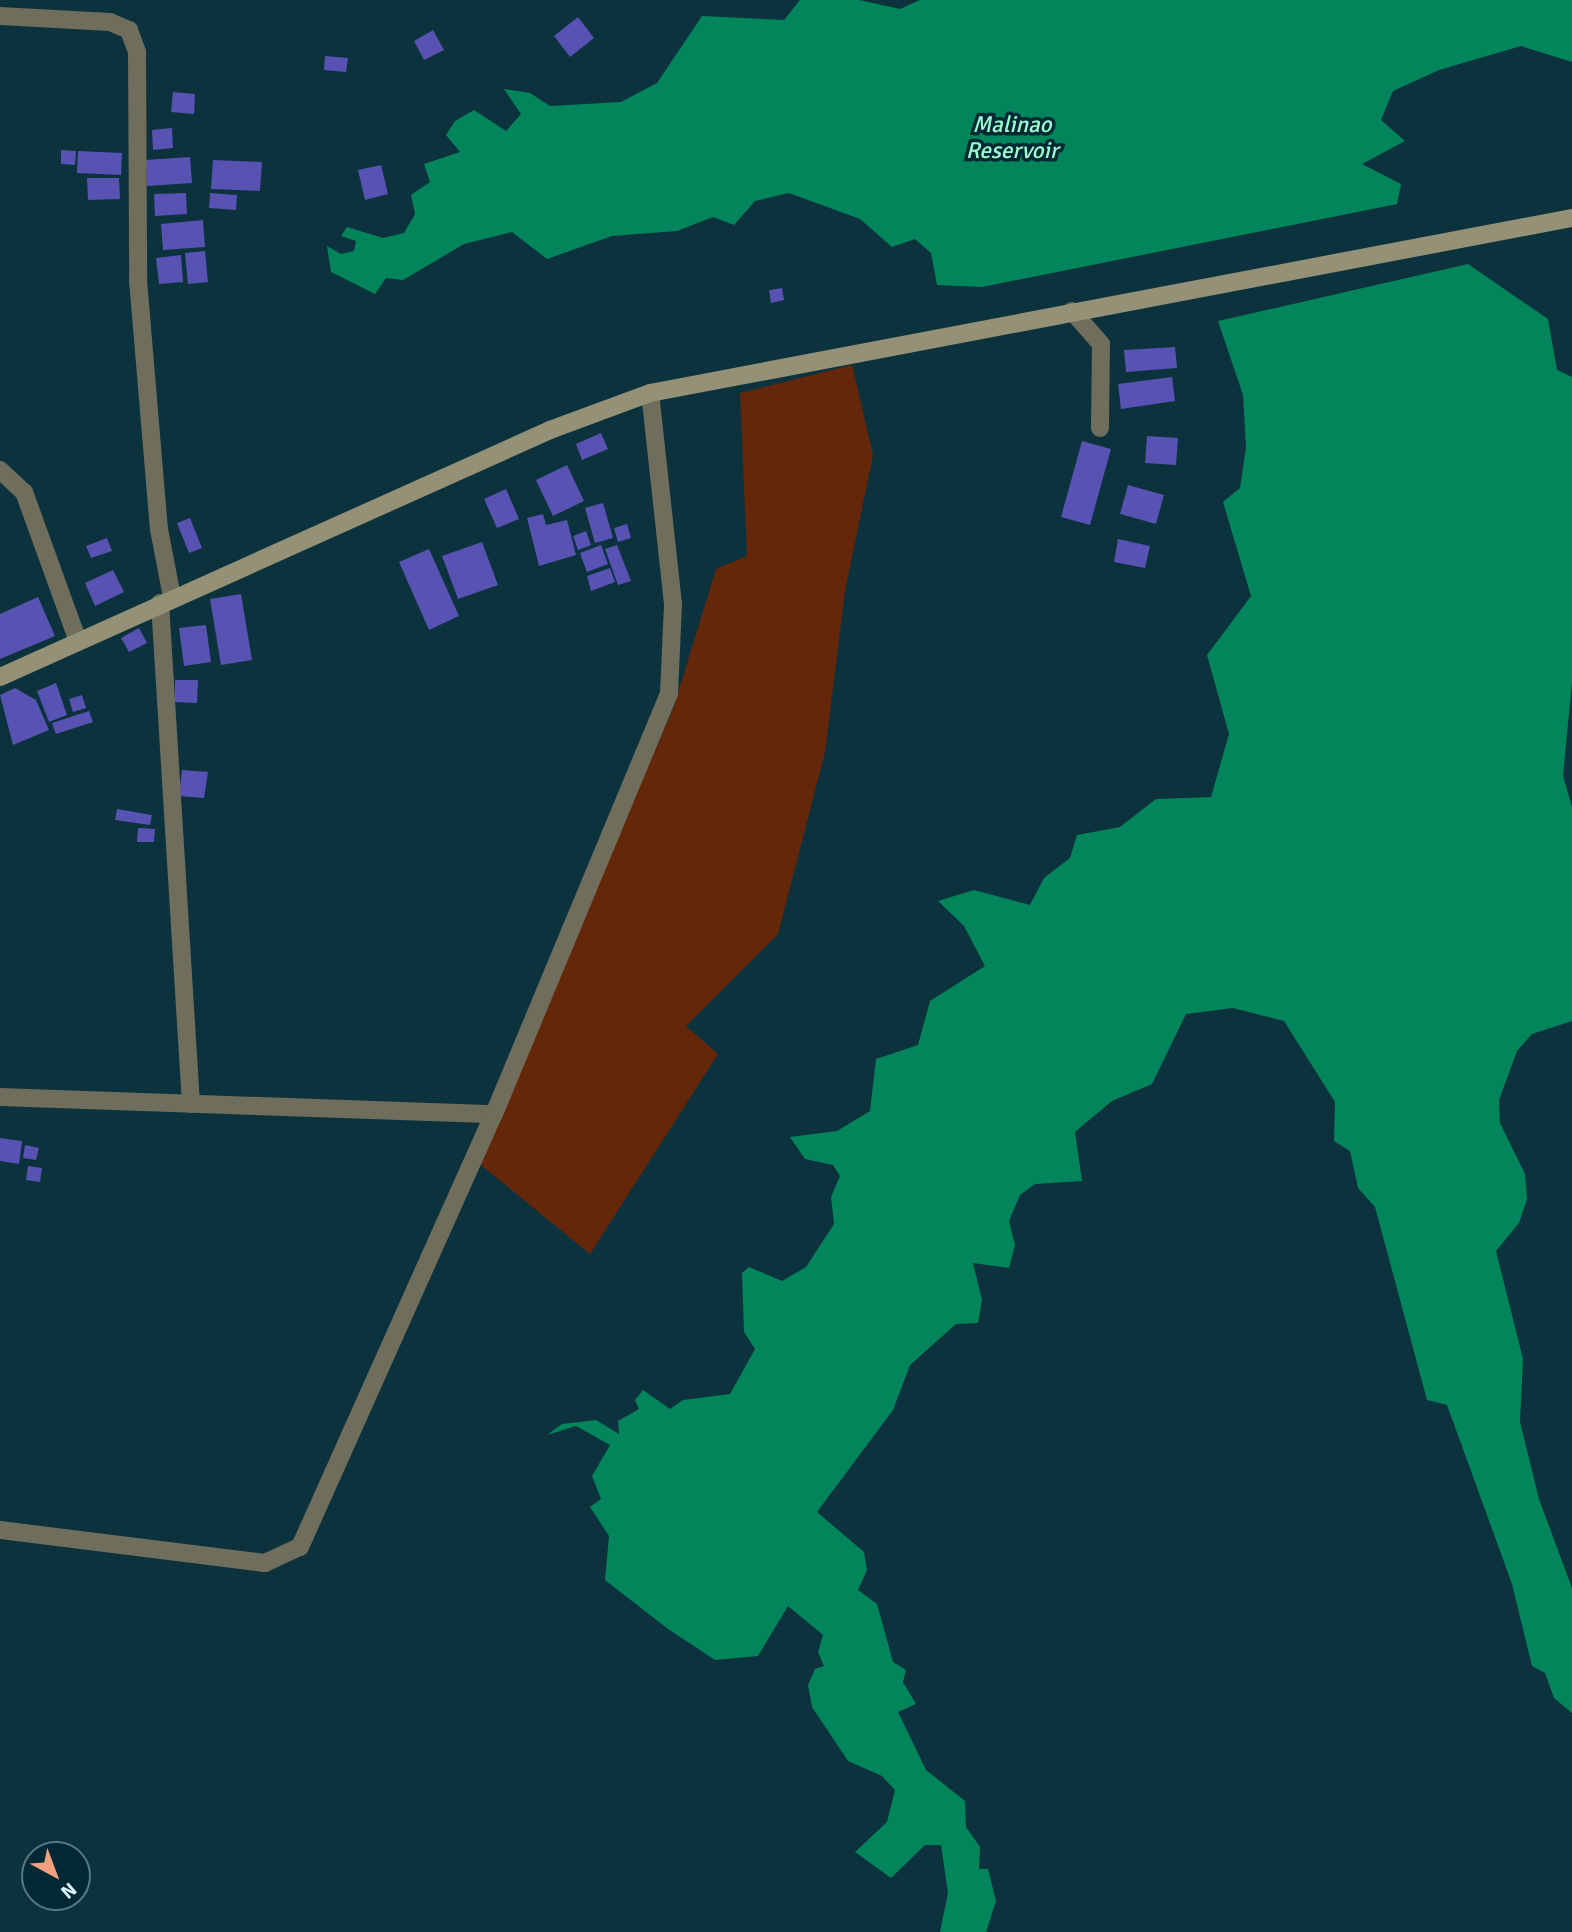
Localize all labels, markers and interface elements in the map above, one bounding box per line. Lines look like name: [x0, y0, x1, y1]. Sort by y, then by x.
water label: Malinao Reservoir: [966, 111, 1058, 165]
north arrow: [21, 1841, 91, 1911]
text: N: [56, 1877, 81, 1904]

